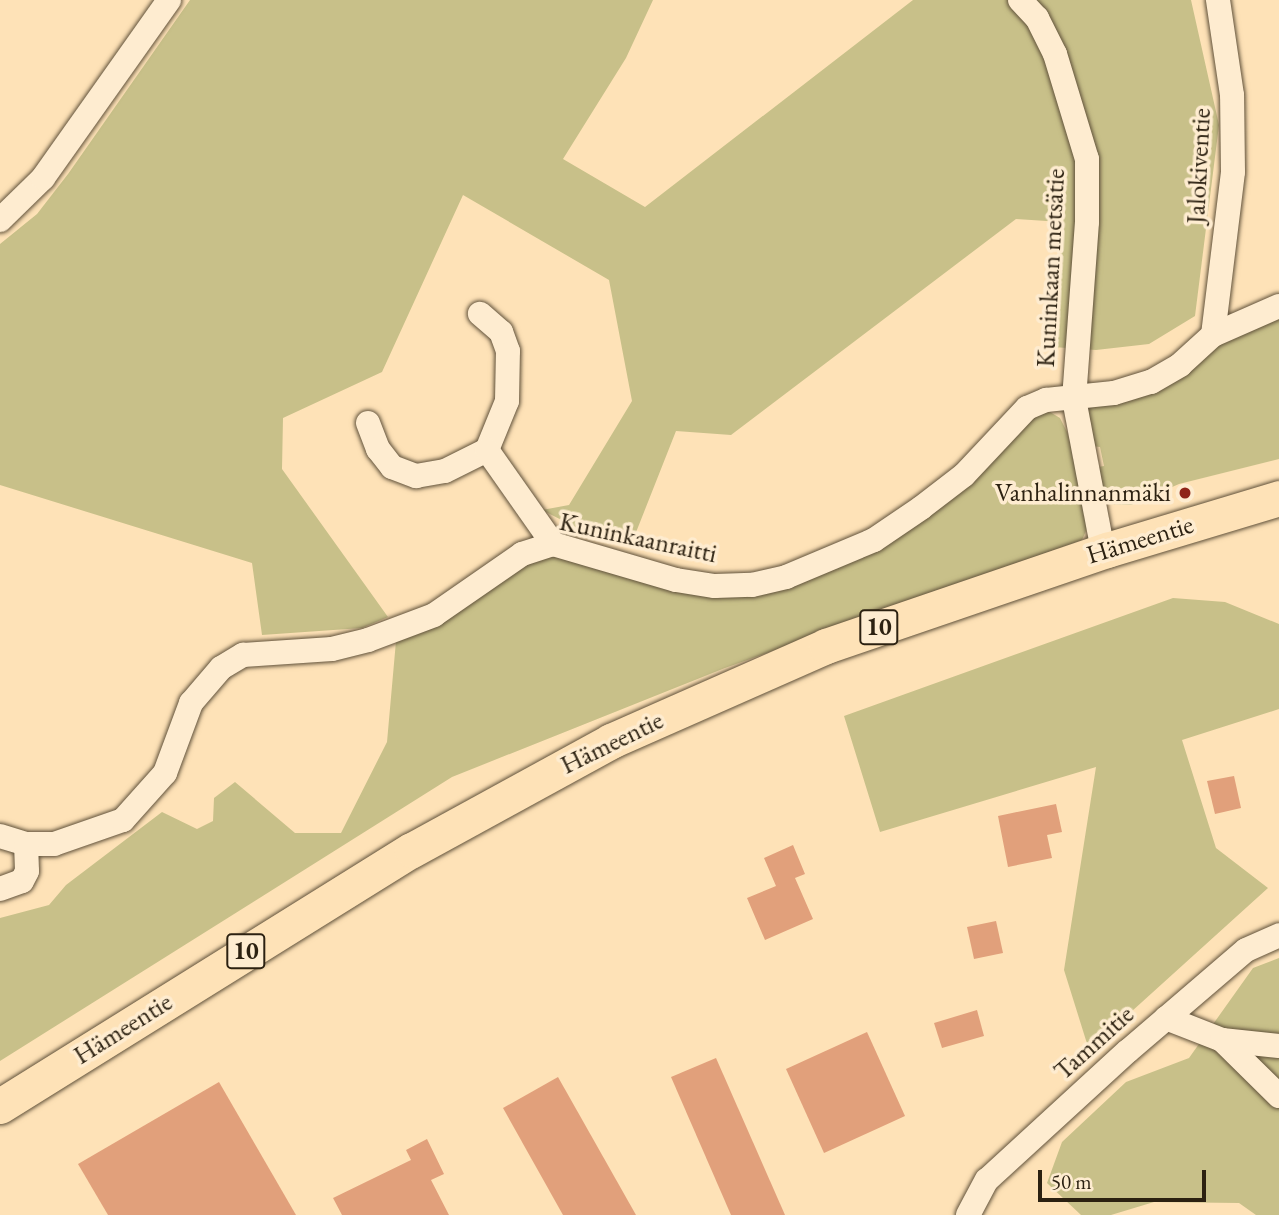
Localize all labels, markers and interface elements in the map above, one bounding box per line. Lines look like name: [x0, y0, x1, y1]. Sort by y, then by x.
street label: Jalokiventie: [1180, 107, 1218, 225]
street label: Kuninkaan metsätie: [1030, 168, 1072, 368]
place label: Vanhalinnanmäki: [995, 477, 1171, 509]
marker: Vanhalinnanmäki: [1177, 485, 1193, 501]
street label: Kuninkaanraitti: [556, 506, 720, 570]
street label: Hämeentie: [1083, 509, 1197, 571]
road number: 10: [858, 606, 900, 648]
street label: Hämeentie: [556, 705, 668, 781]
road number: 10: [225, 931, 267, 972]
street label: Hämeentie: [68, 987, 178, 1071]
street label: Tammitie: [1048, 999, 1140, 1087]
scale bar: [1041, 1156, 1209, 1200]
text: 50 m: [1051, 1168, 1092, 1195]

